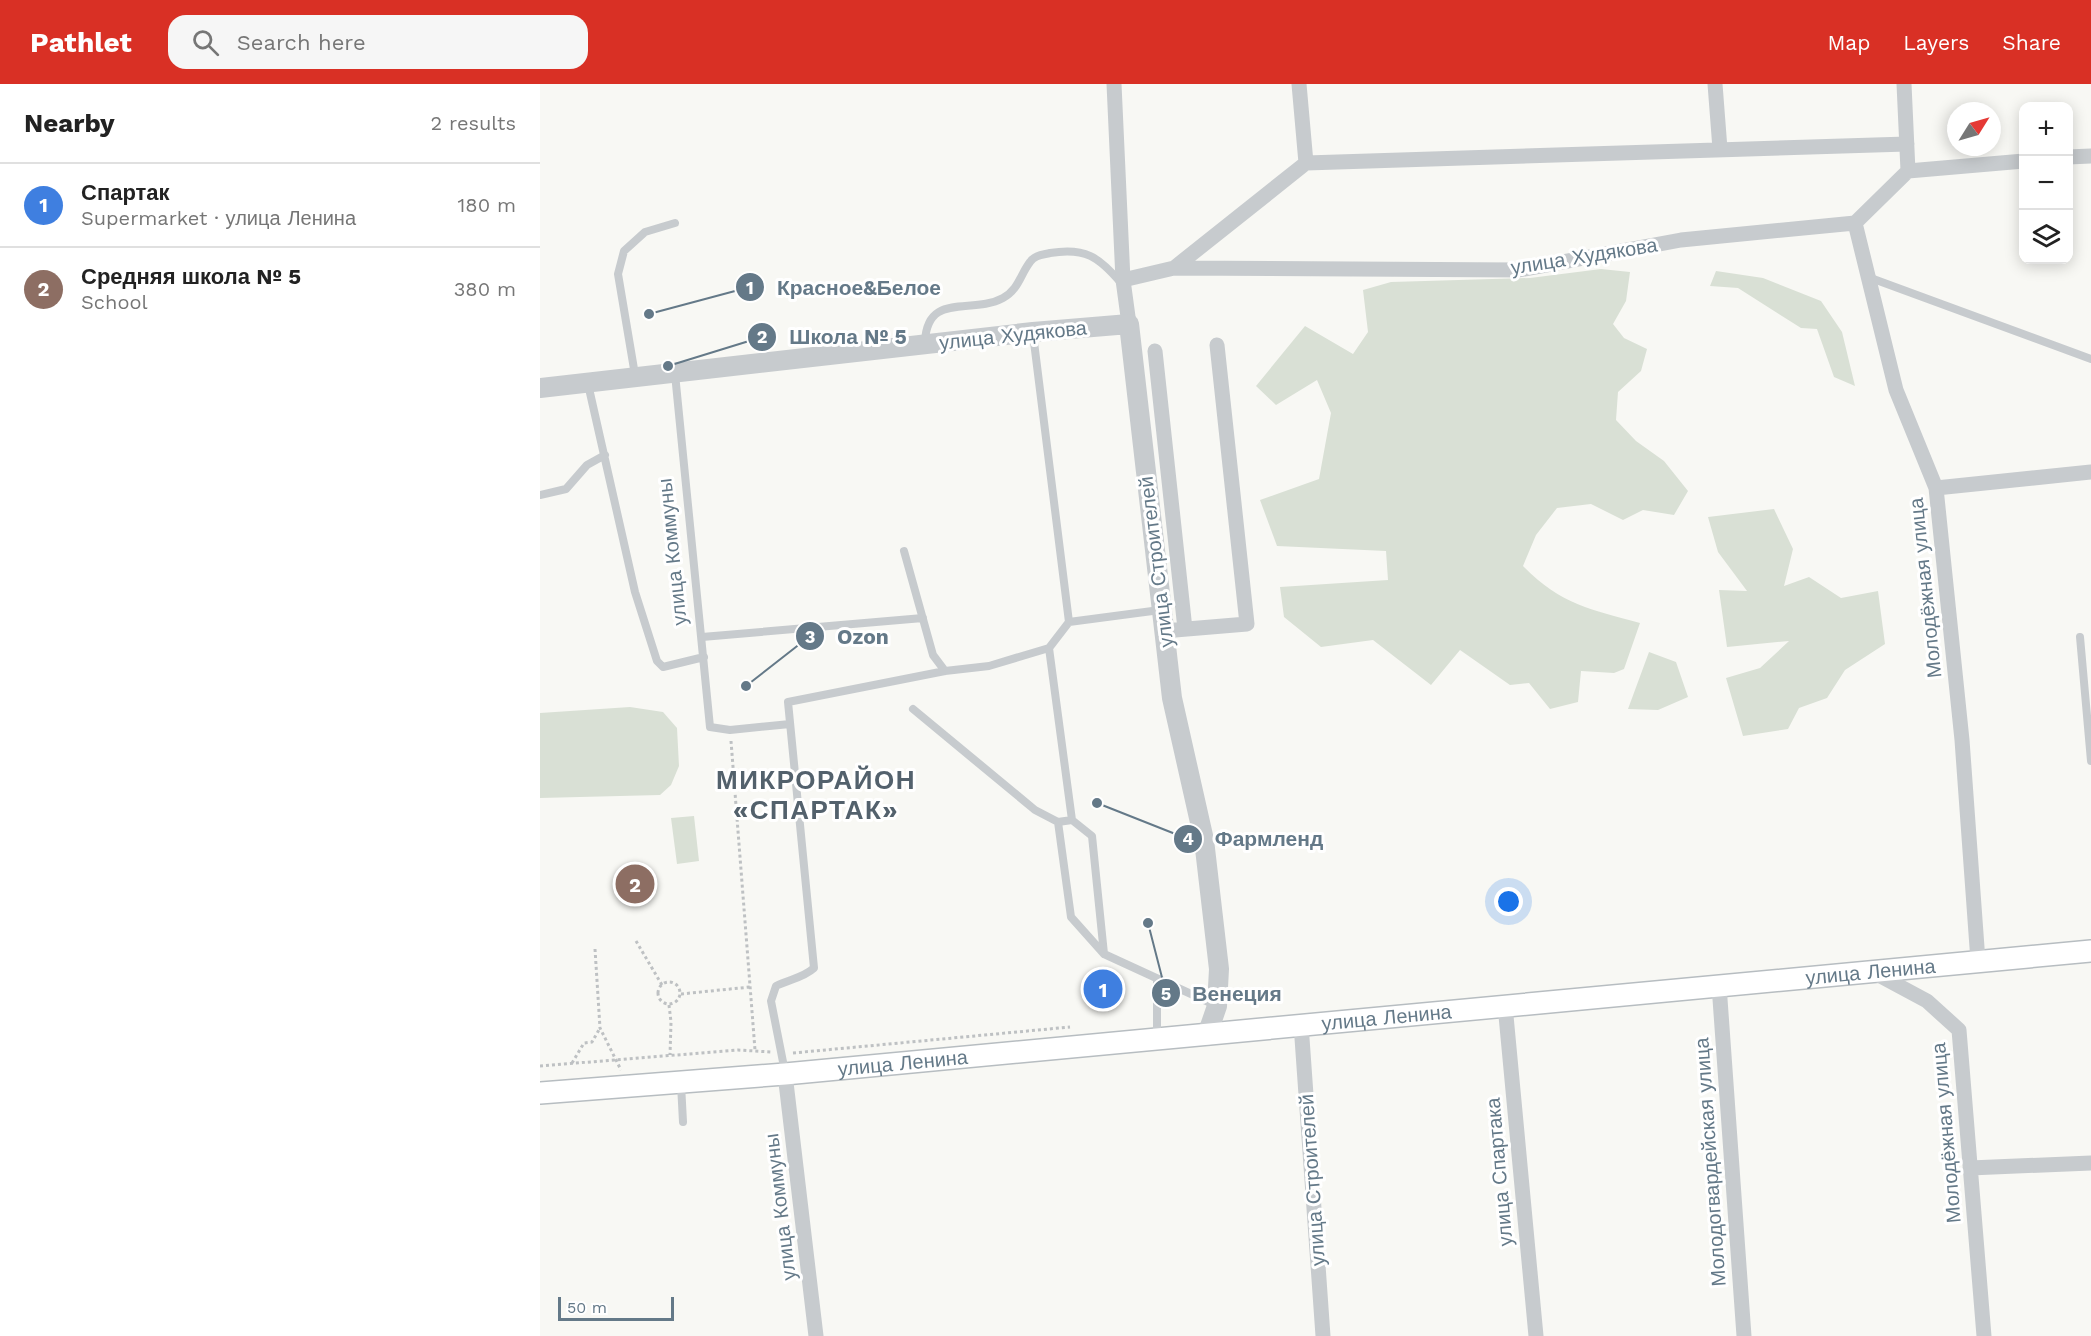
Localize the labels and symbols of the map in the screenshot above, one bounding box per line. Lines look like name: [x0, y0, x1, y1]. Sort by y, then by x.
north arrow: [1947, 102, 2001, 156]
street label: улица Худякова: [1509, 232, 1660, 279]
callout: Красное&Белое: [735, 268, 953, 307]
text: Красное&Белое: [777, 275, 941, 300]
text: 1: [746, 277, 754, 298]
street label: улица Худякова: [938, 315, 1089, 355]
callout: Школа № 5: [747, 318, 919, 357]
text: Школа № 5: [789, 324, 907, 349]
text: 2: [757, 326, 767, 347]
street label: улица Строителей: [1134, 475, 1178, 649]
street label: улица Коммуны: [652, 477, 692, 627]
street label: Молодёжная улица: [1904, 496, 1946, 679]
callout: Ozon: [795, 617, 901, 656]
text: Ozon: [837, 624, 889, 649]
text: 3: [805, 626, 815, 647]
district label: МИКРОРАЙОН «СПАРТАК»: [716, 765, 916, 825]
callout: Фармленд: [1173, 820, 1335, 859]
text: Фармленд: [1215, 826, 1323, 851]
text: 4: [1182, 828, 1194, 849]
pin: 2: [616, 862, 655, 906]
your location: [1494, 887, 1523, 916]
street label: улица Ленина: [1804, 954, 1937, 990]
pin: 1: [1084, 966, 1122, 1012]
callout: Венеция: [1151, 974, 1294, 1013]
text: Венеция: [1192, 981, 1282, 1006]
text: 5: [1161, 983, 1171, 1004]
street label: улица Ленина: [1321, 999, 1454, 1035]
street label: Молодогвардейская улица: [1689, 1036, 1731, 1287]
street label: Молодёжная улица: [1926, 1041, 1966, 1224]
street label: улица Ленина: [837, 1045, 970, 1081]
street label: улица Строителей: [1294, 1093, 1330, 1267]
street label: улица Спартака: [1480, 1096, 1517, 1247]
street label: улица Коммуны: [759, 1132, 801, 1282]
scale bar: [558, 1294, 674, 1322]

